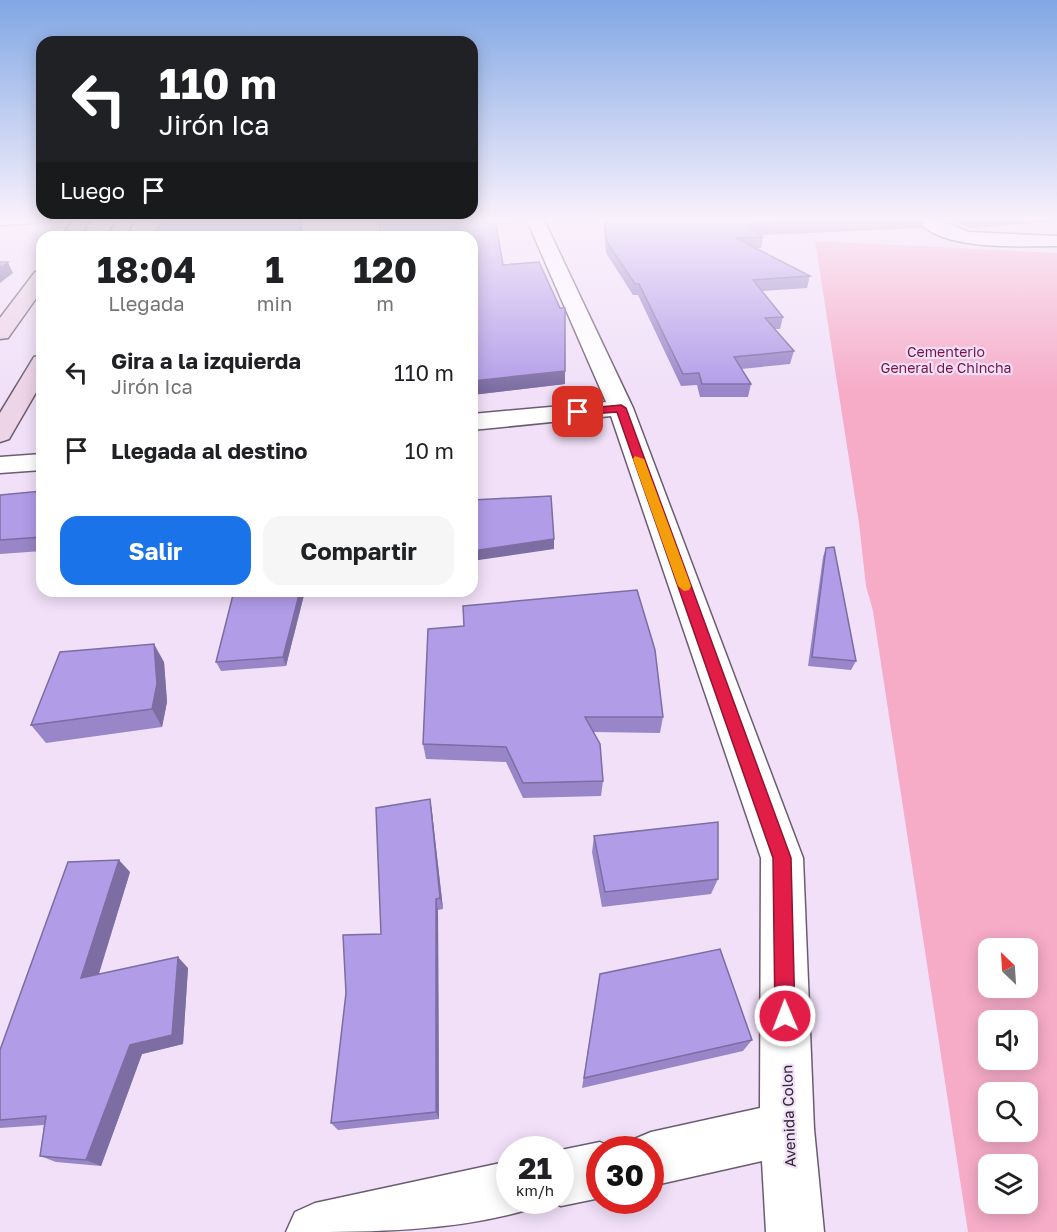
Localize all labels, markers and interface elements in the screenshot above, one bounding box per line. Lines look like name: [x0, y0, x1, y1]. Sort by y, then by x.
text: 110 m: [159, 58, 277, 108]
icon: left: [60, 60, 138, 138]
text: Jirón Ica: [159, 109, 269, 141]
icon: arrive: [137, 174, 170, 207]
text: Luego: [60, 177, 125, 204]
text: 18:04: [97, 248, 196, 291]
text: 1: [265, 248, 284, 291]
text: 120: [353, 248, 417, 291]
text: Llegada: [108, 291, 185, 315]
text: min: [257, 291, 292, 315]
text: m: [376, 291, 394, 315]
park label: Cementerio General de Chincha: [881, 343, 1011, 376]
text: Gira a la izquierda: [111, 347, 301, 374]
icon: left: [60, 356, 93, 389]
text: 110 m: [394, 359, 454, 386]
text: Jirón Ica: [111, 374, 193, 398]
pin: [552, 386, 603, 437]
icon: arrive: [561, 395, 594, 428]
icon: arrive: [60, 434, 93, 467]
text: Llegada al destino: [111, 437, 308, 464]
text: 10 m: [405, 437, 454, 464]
button: Salir: [60, 516, 251, 585]
button: Compartir: [263, 516, 454, 585]
north arrow: [978, 938, 1038, 998]
map controls: [978, 938, 1038, 1214]
position arrow: [753, 984, 817, 1048]
button: sound: [978, 1010, 1038, 1070]
street label: Avenida Colon: [777, 1064, 799, 1168]
button: search: [978, 1082, 1038, 1142]
speed limit sign: 30: [586, 1136, 664, 1214]
text: 21: [518, 1150, 552, 1186]
button: layers: [978, 1154, 1038, 1214]
text: km/h: [516, 1181, 554, 1199]

